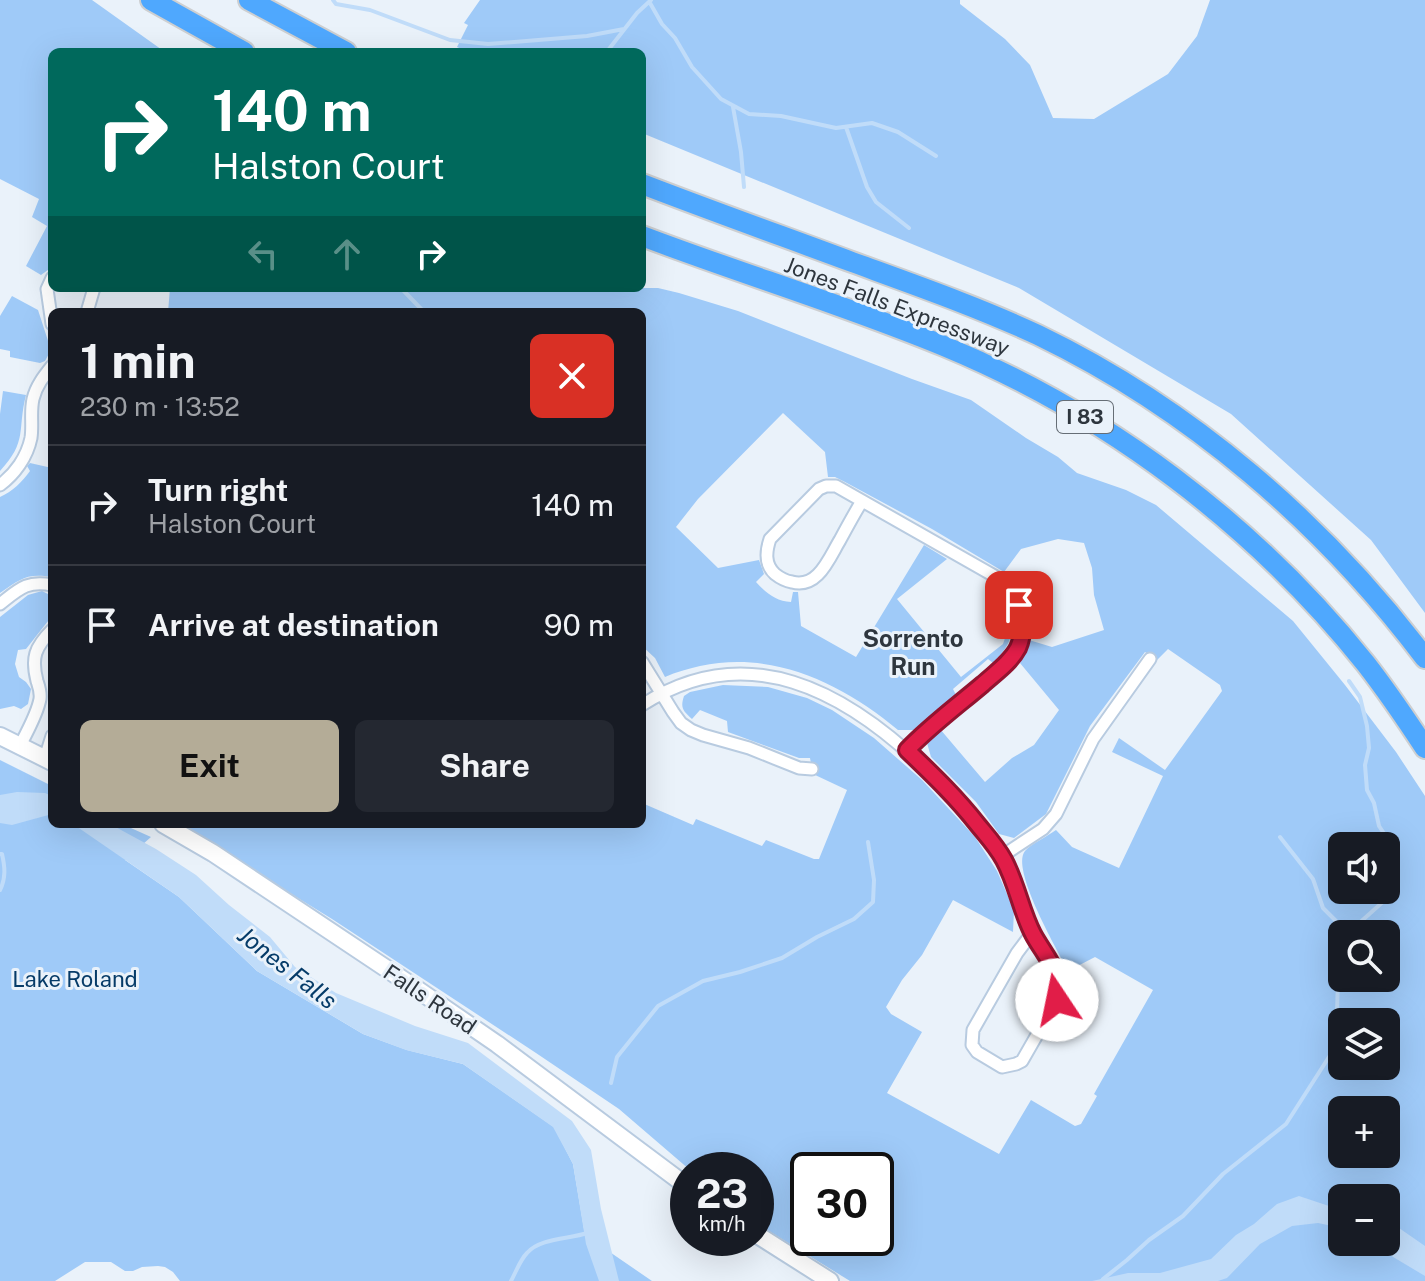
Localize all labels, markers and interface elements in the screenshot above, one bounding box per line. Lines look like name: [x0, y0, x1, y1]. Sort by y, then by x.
text: 140 m: [212, 78, 372, 144]
icon: right: [80, 80, 184, 184]
text: Halston Court: [212, 145, 445, 187]
icon: left: [241, 232, 285, 276]
icon: ahead: [325, 232, 369, 276]
icon: right: [409, 232, 453, 276]
street label: Jones Falls Expressway: [781, 251, 1013, 361]
text: 1 min: [80, 332, 196, 389]
button: close: [530, 334, 614, 418]
text: 230 m · 13:52: [80, 391, 240, 422]
road number: I 83: [1057, 401, 1113, 433]
text: Turn right: [148, 472, 288, 508]
icon: right: [80, 483, 124, 527]
text: 140 m: [531, 487, 614, 523]
text: Halston Court: [148, 508, 316, 539]
pin: [985, 571, 1053, 639]
icon: arrive: [997, 583, 1041, 627]
icon: arrive: [80, 603, 124, 647]
text: Arrive at destination: [148, 607, 439, 643]
text: 90 m: [544, 607, 614, 643]
district label: Sorrento Run: [862, 624, 964, 680]
button: Exit: [80, 720, 339, 812]
button: Share: [355, 720, 614, 812]
map controls: [1328, 832, 1400, 1256]
button: sound: [1328, 832, 1400, 904]
water label: Jones Falls: [233, 920, 343, 1015]
button: search: [1328, 920, 1400, 992]
position arrow: [1015, 958, 1099, 1042]
street label: Falls Road: [379, 959, 481, 1039]
park label: Lake Roland: [12, 966, 138, 992]
button: layers: [1328, 1008, 1400, 1080]
button: +: [1328, 1096, 1400, 1168]
speed limit sign: 30: [790, 1152, 894, 1256]
text: 23: [696, 1170, 748, 1217]
button: −: [1328, 1184, 1400, 1256]
text: km/h: [698, 1212, 746, 1236]

